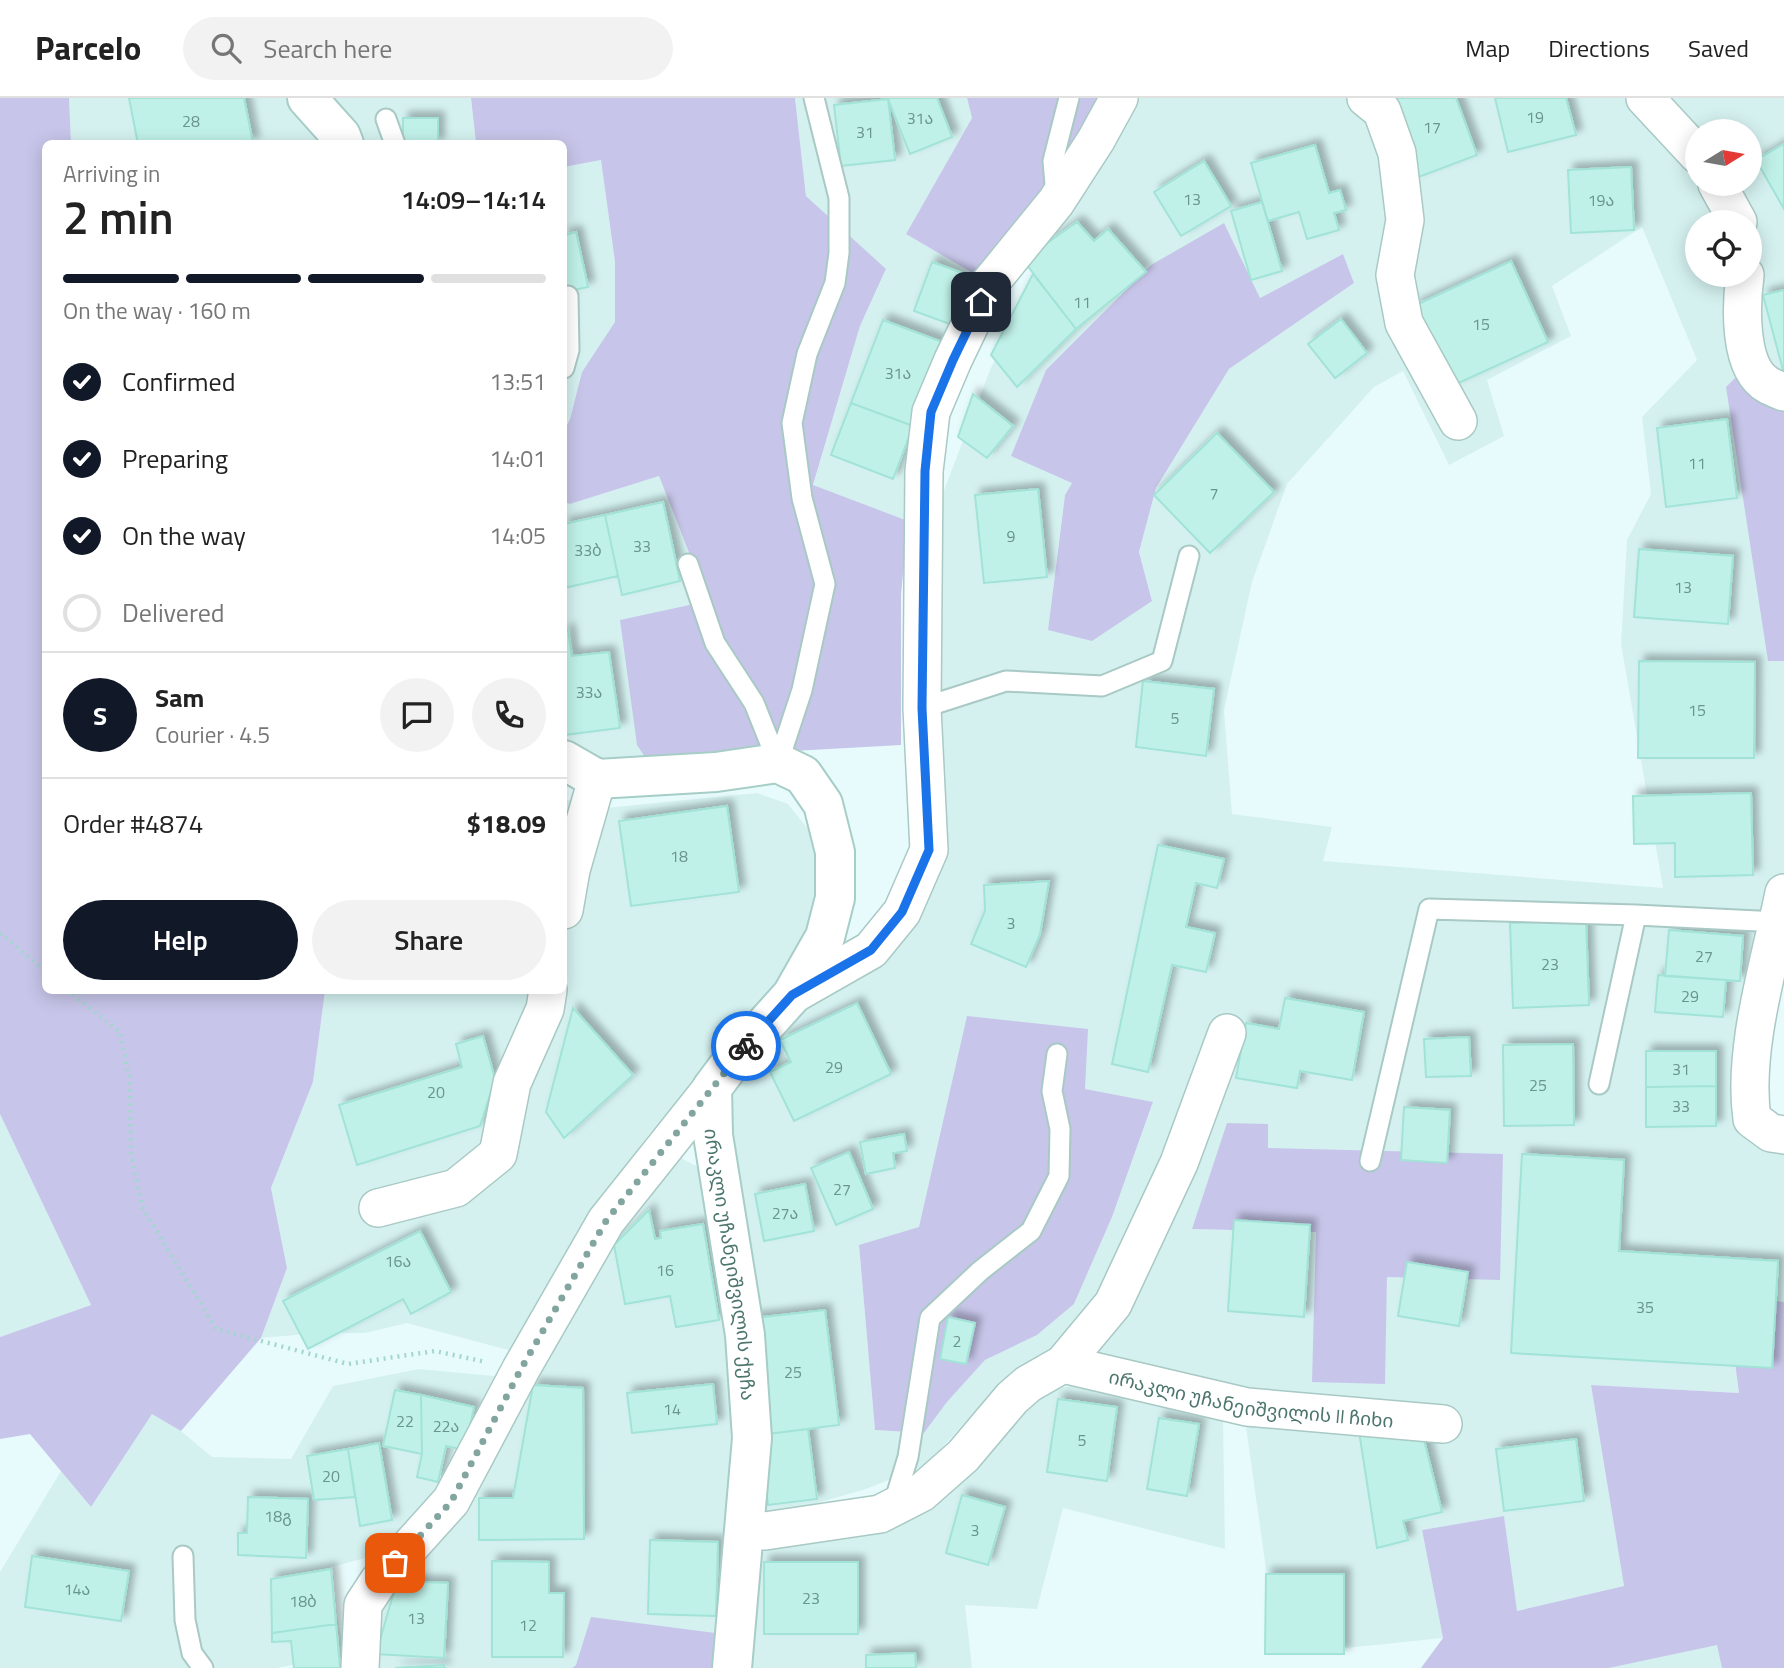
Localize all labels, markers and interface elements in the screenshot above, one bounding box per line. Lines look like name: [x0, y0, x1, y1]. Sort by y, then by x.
search box: [183, 17, 673, 80]
text: Parcelo: [35, 23, 141, 73]
icon: search: [207, 29, 245, 67]
text: Search here: [263, 29, 392, 68]
text: Map: [1465, 30, 1510, 66]
text: Directions: [1548, 30, 1650, 66]
text: Saved: [1688, 30, 1749, 66]
house number: 19: [1526, 105, 1544, 129]
house number: 31ა: [907, 106, 933, 130]
house number: 28: [182, 109, 200, 133]
house number: 17: [1423, 115, 1441, 139]
north arrow: [1685, 119, 1762, 196]
map controls: [1685, 119, 1762, 287]
house number: 31: [856, 120, 874, 144]
text: Arriving in: [63, 156, 160, 191]
text: 14:09–14:14: [401, 180, 546, 219]
text: 2 min: [63, 182, 174, 252]
house number: 13: [1183, 187, 1201, 211]
house number: 19ა: [1588, 188, 1614, 212]
button: locate: [1685, 210, 1762, 287]
pin: [951, 272, 1011, 332]
icon: home: [962, 283, 1000, 321]
house number: 11: [1073, 290, 1091, 314]
text: On the way · 160 m: [63, 293, 251, 328]
house number: 15: [1472, 312, 1490, 336]
house number: 31ა: [885, 361, 911, 385]
text: Confirmed: [122, 362, 236, 401]
icon: check: [63, 363, 101, 401]
text: 13:51: [489, 364, 546, 399]
text: Preparing: [122, 439, 228, 478]
icon: check: [63, 440, 101, 478]
text: 14:01: [489, 441, 546, 476]
house number: 11: [1688, 451, 1706, 475]
house number: 7: [1210, 481, 1218, 505]
text: On the way: [122, 516, 246, 555]
icon: check: [63, 517, 101, 555]
text: 14:05: [489, 518, 546, 553]
house number: 9: [1007, 524, 1016, 548]
house number: 33: [633, 534, 651, 558]
house number: 33ბ: [574, 538, 602, 562]
house number: 13: [1674, 575, 1692, 599]
text: Delivered: [122, 593, 225, 632]
text: Sam: [155, 678, 204, 717]
button: chat: [380, 678, 454, 752]
button: phone: [472, 678, 546, 752]
house number: 33ა: [576, 680, 602, 704]
text: S: [93, 696, 107, 735]
house number: 15: [1688, 698, 1706, 722]
house number: 5: [1171, 706, 1180, 730]
text: Courier · 4.5: [155, 717, 270, 752]
text: Order #4874: [63, 804, 203, 843]
text: $18.09: [467, 804, 546, 843]
house number: 18: [670, 844, 688, 868]
button: Help: [63, 900, 298, 980]
button: Share: [312, 900, 546, 980]
house number: 3: [1007, 911, 1015, 935]
house number: 27: [1695, 944, 1713, 968]
house number: 23: [1541, 952, 1559, 976]
house number: 29: [1681, 984, 1699, 1008]
courier: [711, 1011, 781, 1081]
icon: bike: [727, 1027, 765, 1065]
house number: 29: [825, 1055, 843, 1079]
house number: 31: [1672, 1057, 1690, 1081]
house number: 25: [1529, 1073, 1547, 1097]
house number: 20: [427, 1080, 445, 1104]
house number: 33: [1672, 1094, 1690, 1118]
street label: ირაკლი უჩანეიშვილის ქუჩა: [698, 1128, 764, 1401]
house number: 27: [833, 1177, 851, 1201]
house number: 27ა: [772, 1201, 798, 1225]
house number: 16ა: [385, 1249, 411, 1273]
house number: 16: [656, 1258, 674, 1282]
house number: 35: [1636, 1295, 1654, 1319]
house number: 2: [953, 1329, 961, 1353]
house number: 25: [784, 1360, 802, 1384]
street label: ირაკლი უჩანეიშვილის II ჩიხი: [1106, 1361, 1395, 1434]
house number: 14: [663, 1397, 681, 1421]
house number: 22: [396, 1409, 414, 1433]
house number: 22ა: [433, 1414, 459, 1438]
house number: 5: [1078, 1428, 1087, 1452]
house number: 20: [322, 1464, 340, 1488]
house number: 18გ: [264, 1504, 292, 1528]
house number: 3: [971, 1518, 979, 1542]
pin: [365, 1533, 425, 1593]
icon: bag: [376, 1544, 414, 1582]
house number: 14ა: [64, 1577, 90, 1601]
house number: 23: [802, 1586, 820, 1610]
house number: 18ბ: [289, 1589, 317, 1613]
house number: 13: [407, 1606, 425, 1630]
house number: 12: [519, 1613, 537, 1637]

